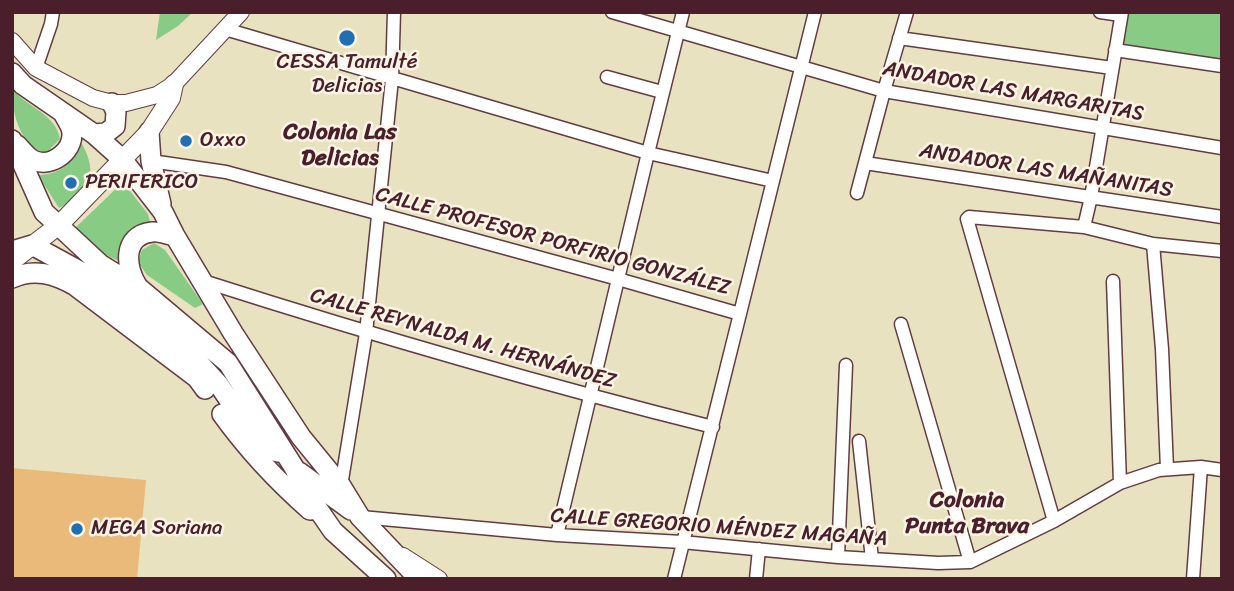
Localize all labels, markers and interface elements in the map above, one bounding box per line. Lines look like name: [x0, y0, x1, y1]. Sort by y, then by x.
marker: CESSA Tamulté Delicias: [337, 28, 357, 48]
place label: CESSA Tamulté Delicias: [276, 50, 418, 100]
street label: ANDADOR LAS MARGARITAS: [881, 57, 1145, 127]
district label: Colonia Las Delicias: [283, 119, 397, 173]
place label: Oxxo: [200, 128, 246, 154]
marker: Oxxo: [178, 133, 194, 149]
street label: ANDADOR LAS MAÑANITAS: [917, 139, 1175, 203]
place label: PERIFERICO: [85, 170, 198, 196]
marker: PERIFERICO: [63, 175, 79, 191]
street label: CALLE PROFESOR PORFIRIO GONZÁLEZ: [373, 182, 733, 302]
street label: CALLE REYNALDA M. HERNÁNDEZ: [307, 283, 619, 395]
district label: Colonia Punta Brava: [905, 487, 1029, 541]
street label: CALLE GREGORIO MÉNDEZ MAGAÑA: [550, 504, 888, 552]
place label: MEGA Soriana: [91, 516, 223, 542]
marker: MEGA Soriana: [69, 521, 85, 537]

